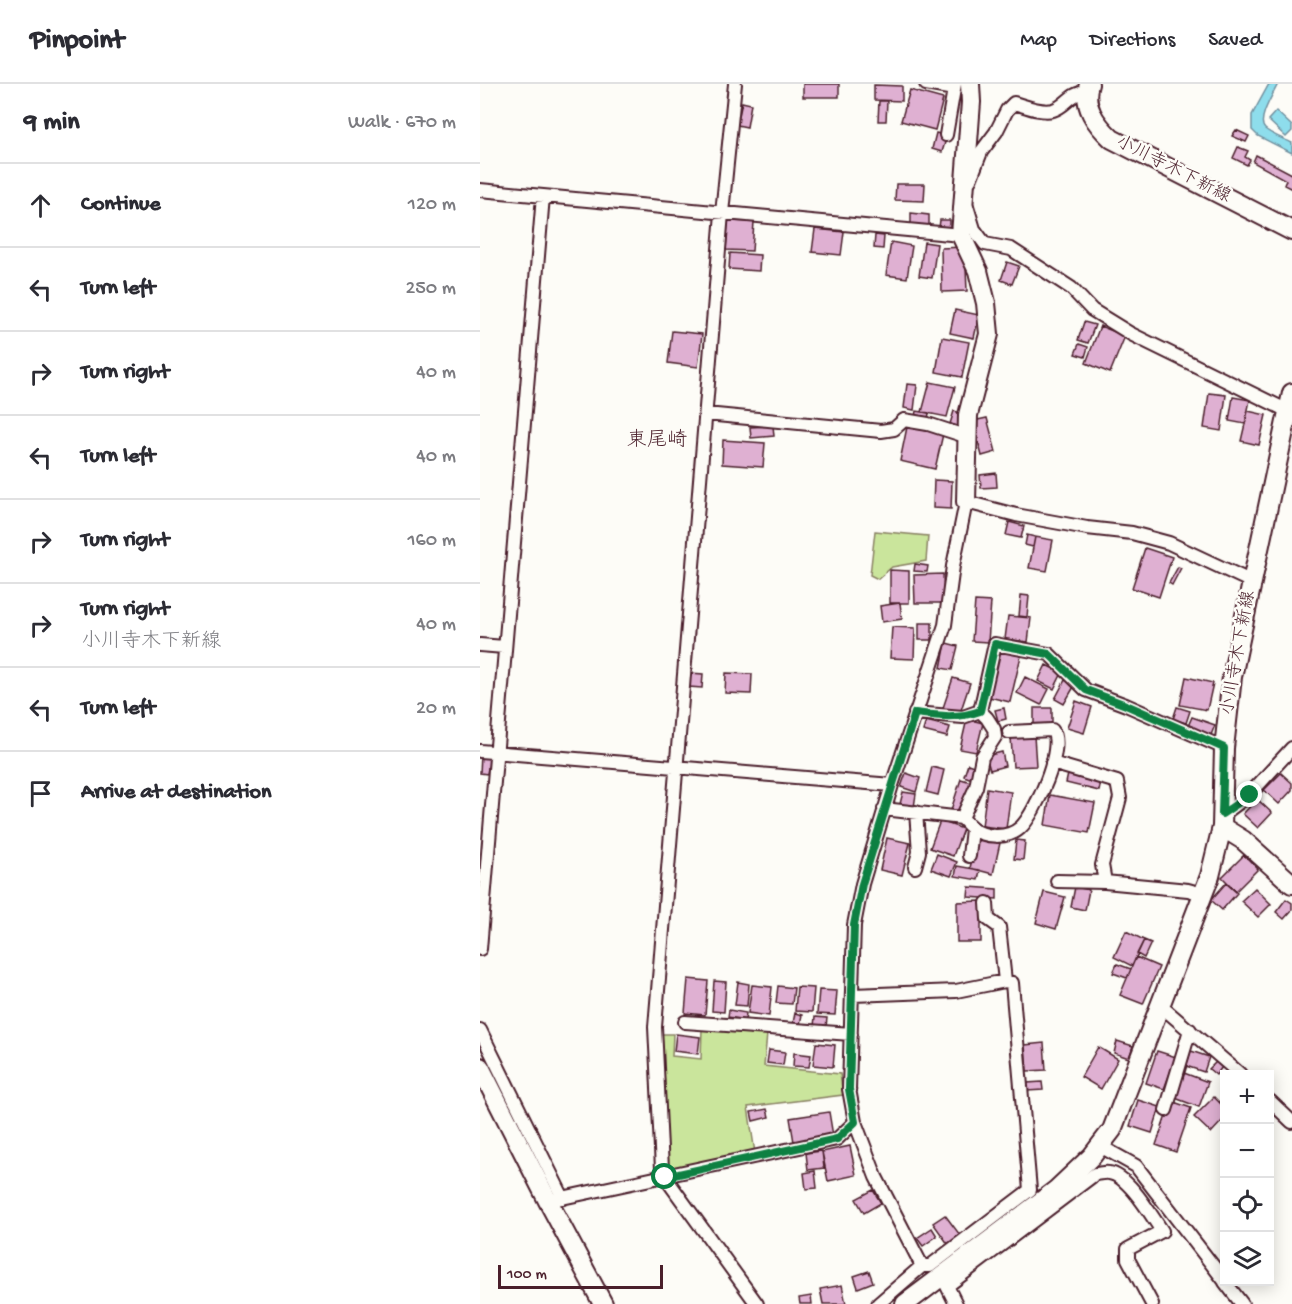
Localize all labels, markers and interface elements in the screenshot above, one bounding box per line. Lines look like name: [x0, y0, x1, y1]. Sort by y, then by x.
text: Pinpoint: [30, 25, 124, 58]
text: Map: [1020, 29, 1057, 54]
text: Directions: [1090, 29, 1175, 54]
text: Saved: [1208, 29, 1262, 54]
text: 9 min: [24, 108, 80, 139]
text: Walk · 670 m: [348, 112, 456, 135]
street label: 小川寺木下新線: [1112, 131, 1234, 208]
icon: ahead: [24, 189, 57, 222]
text: Continue: [81, 192, 161, 218]
text: 120 m: [408, 194, 456, 217]
icon: left: [24, 273, 57, 306]
text: Turn left: [81, 276, 155, 302]
text: 250 m: [405, 278, 456, 301]
icon: right: [24, 357, 57, 390]
text: Turn right: [81, 360, 169, 386]
text: 40 m: [416, 362, 456, 385]
district label: 東尾崎: [627, 428, 687, 453]
icon: left: [24, 441, 57, 474]
text: Turn left: [81, 444, 155, 470]
text: 40 m: [416, 446, 456, 469]
icon: right: [24, 525, 57, 558]
text: Turn right: [81, 528, 169, 554]
text: 160 m: [407, 530, 456, 553]
street label: 小川寺木下新線: [1217, 589, 1260, 717]
text: Turn right: [81, 597, 169, 623]
icon: right: [24, 609, 57, 642]
text: 40 m: [416, 614, 456, 637]
text: 小川寺木下新線: [81, 631, 221, 654]
icon: left: [24, 693, 57, 726]
text: Turn left: [81, 696, 155, 722]
text: 20 m: [416, 698, 456, 721]
icon: arrive: [24, 777, 57, 810]
text: Arrive at destination: [81, 780, 271, 806]
route end: [1236, 781, 1262, 807]
map controls: [1220, 1070, 1274, 1286]
button: +: [1220, 1070, 1274, 1124]
button: −: [1220, 1124, 1274, 1178]
route start: [651, 1163, 677, 1189]
button: locate: [1220, 1178, 1274, 1232]
button: layers: [1220, 1232, 1274, 1286]
scale bar: [498, 1262, 663, 1290]
text: 100 m: [507, 1266, 547, 1285]

